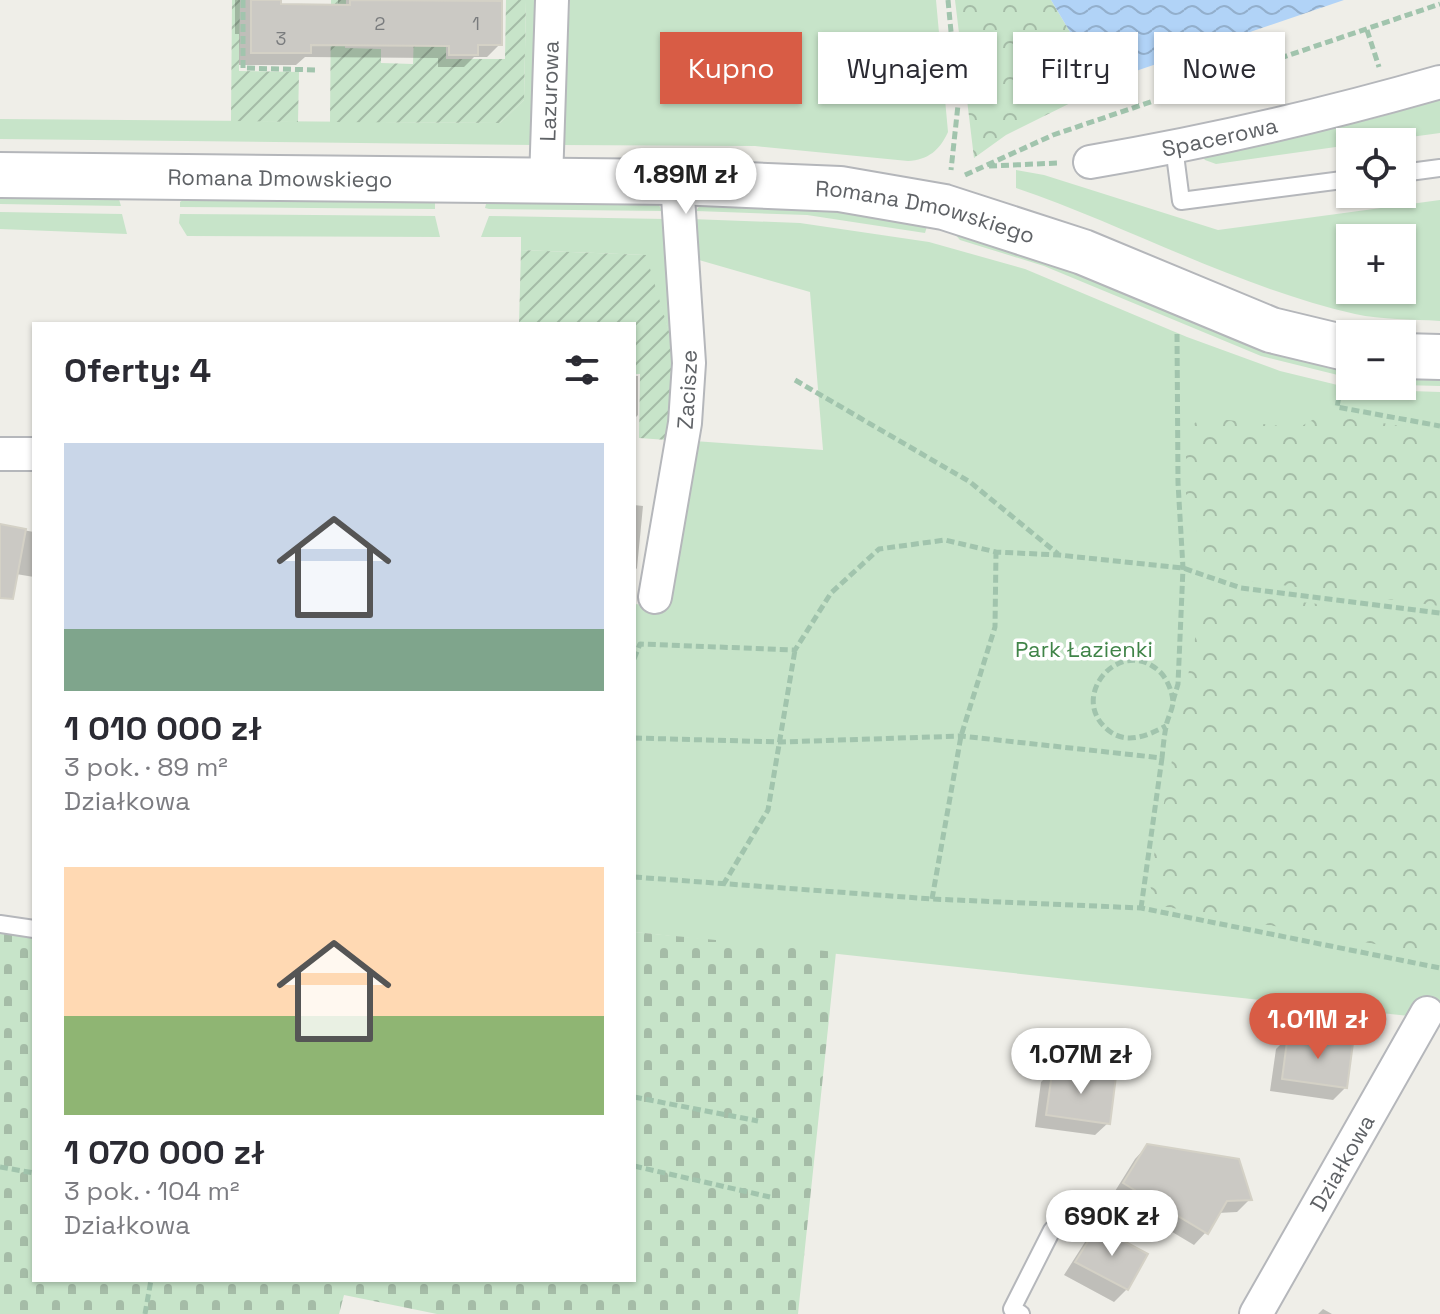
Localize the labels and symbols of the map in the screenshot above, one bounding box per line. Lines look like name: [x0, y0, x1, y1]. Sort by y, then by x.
house number: 2: [375, 12, 385, 35]
house number: 1: [472, 12, 480, 35]
house number: 3: [276, 27, 286, 50]
street label: Lazurowa: [533, 40, 565, 142]
street label: Spacerowa: [1159, 111, 1281, 163]
pin: 1.89M zł: [603, 148, 769, 216]
street label: Romana Dmowskiego: [167, 163, 393, 193]
street label: Romana Dmowskiego: [815, 174, 1038, 249]
street label: Zacisze: [671, 349, 703, 430]
park label: Park Łazienki: [1015, 635, 1153, 663]
pin: 1.01M zł: [1235, 993, 1401, 1061]
pin: 1.07M zł: [998, 1028, 1164, 1096]
street label: Działkowa: [1303, 1109, 1381, 1216]
pin: 690K zł: [1038, 1190, 1186, 1258]

